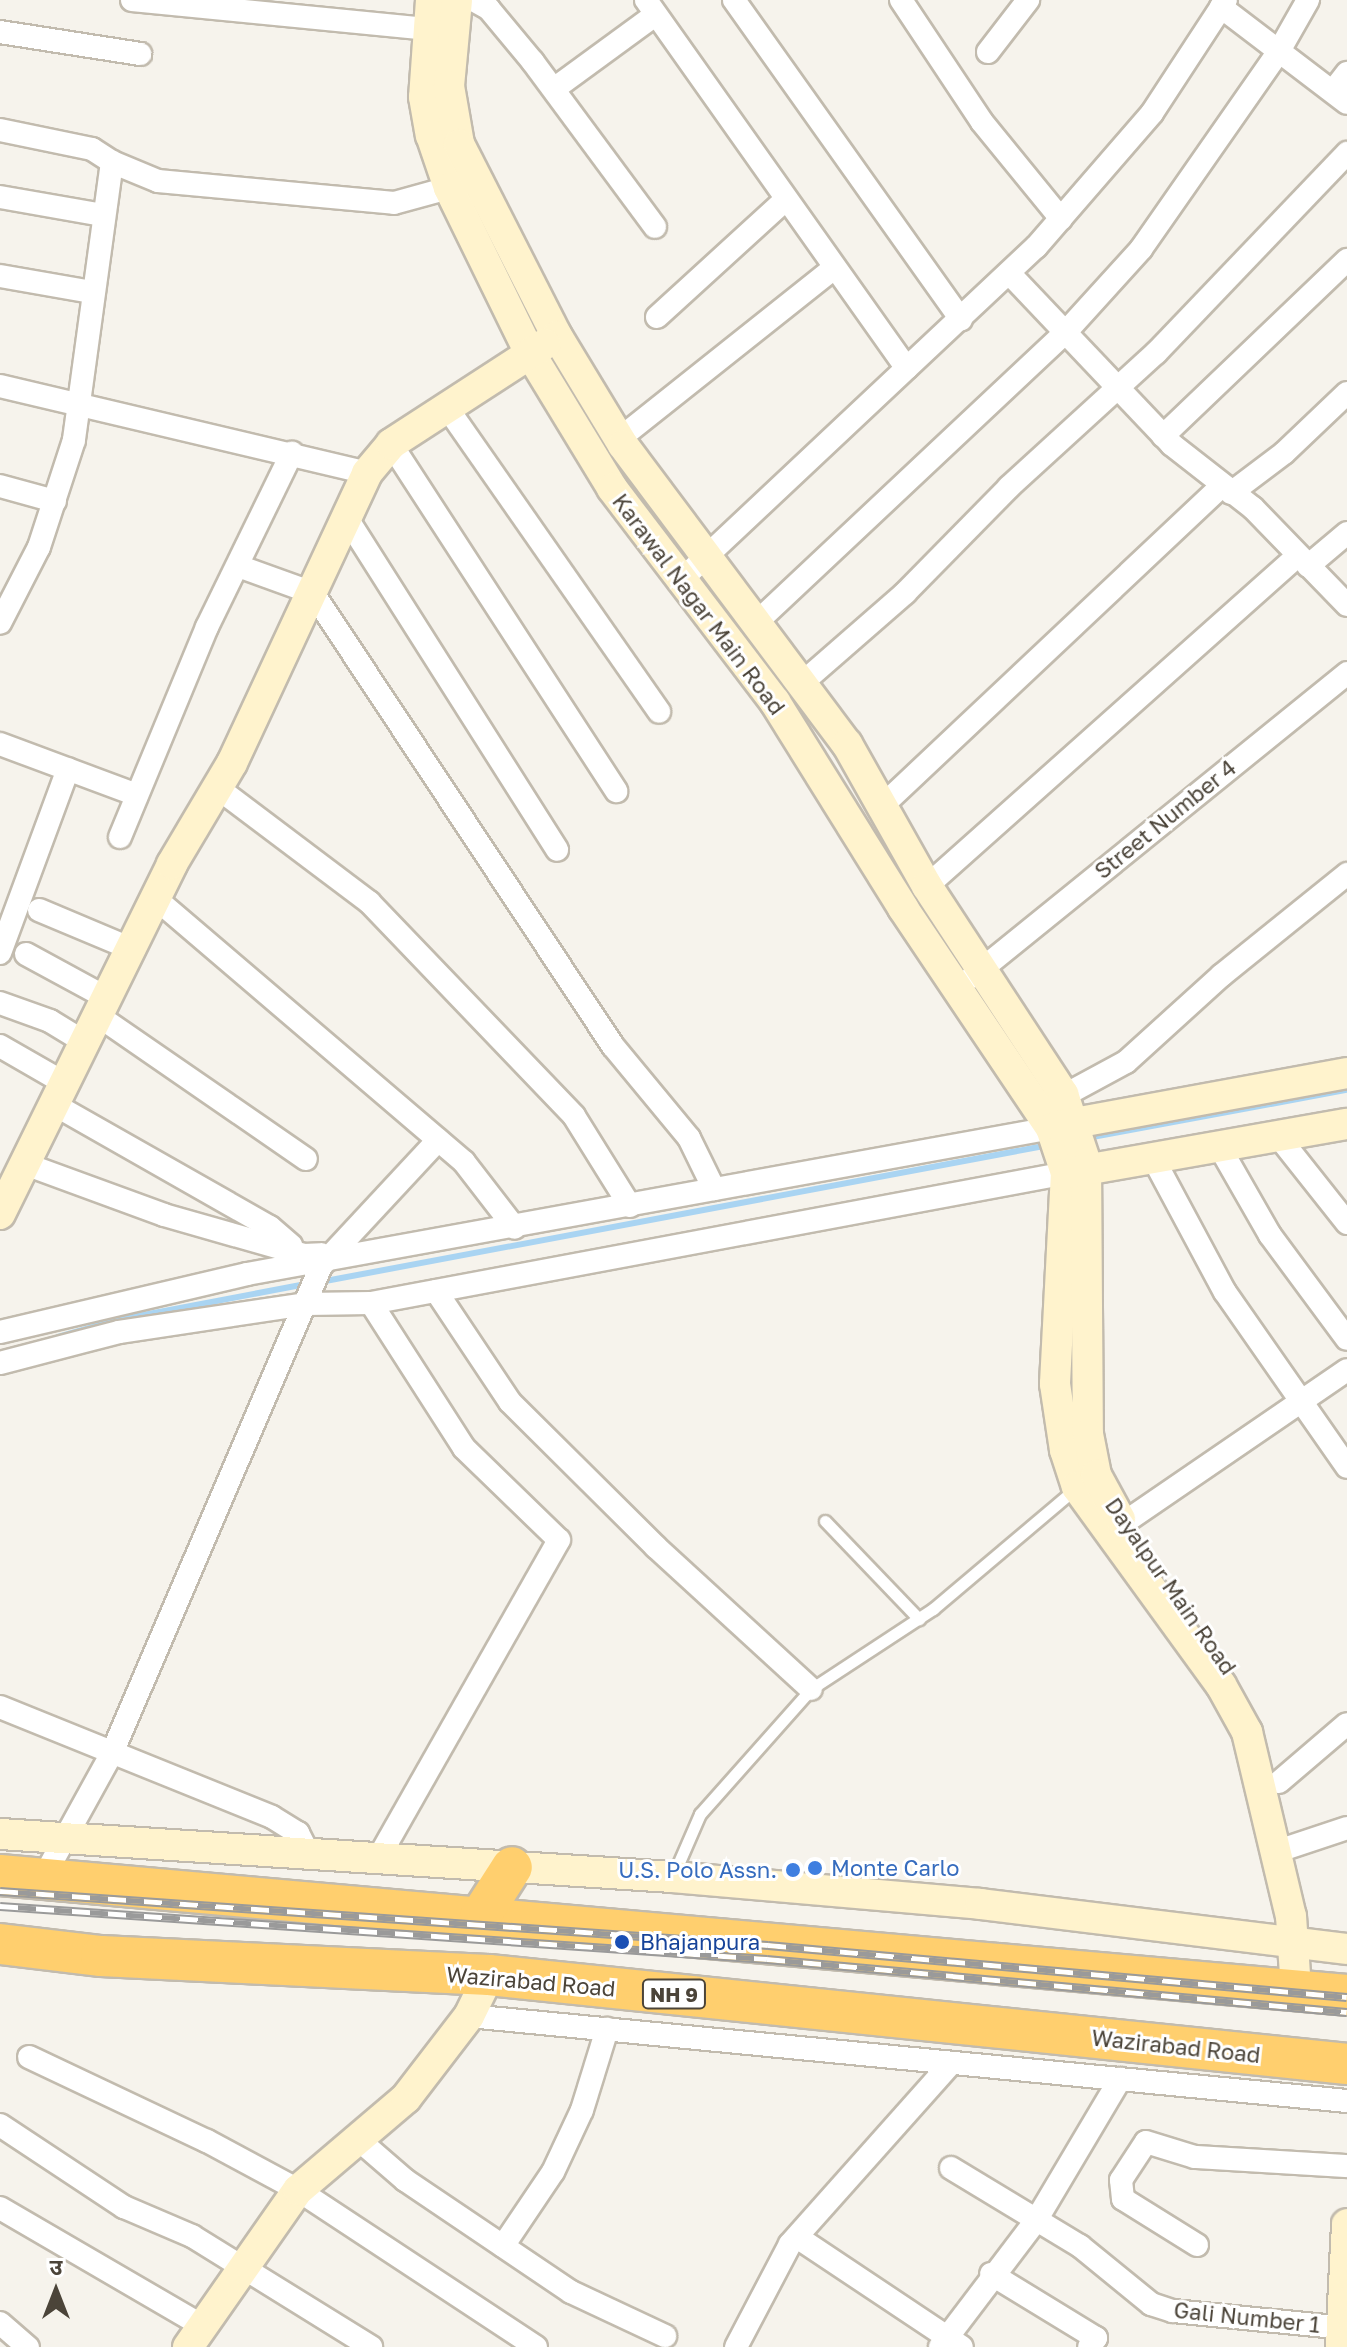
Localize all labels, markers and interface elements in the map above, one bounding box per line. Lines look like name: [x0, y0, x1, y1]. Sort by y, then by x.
street label: Karawal Nagar Main Road: [607, 488, 791, 720]
street label: Street Number 4: [1089, 754, 1241, 884]
street label: Dayalpur Main Road: [1100, 1493, 1242, 1679]
place label: Monte Carlo: [831, 1855, 959, 1881]
place label: U.S. Polo Assn.: [618, 1857, 777, 1883]
marker: Monte Carlo: [806, 1859, 824, 1877]
marker: U.S. Polo Assn.: [784, 1861, 802, 1879]
place label: Bhajanpura: [640, 1929, 760, 1955]
marker: Bhajanpura: [611, 1931, 633, 1953]
street label: Wazirabad Road: [445, 1960, 617, 2002]
road number: NH 9: [640, 1978, 708, 2010]
street label: Wazirabad Road: [1090, 2024, 1262, 2068]
north arrow: [16, 2251, 96, 2331]
text: उ: [50, 2253, 62, 2280]
street label: Gali Number 1: [1173, 2296, 1321, 2338]

